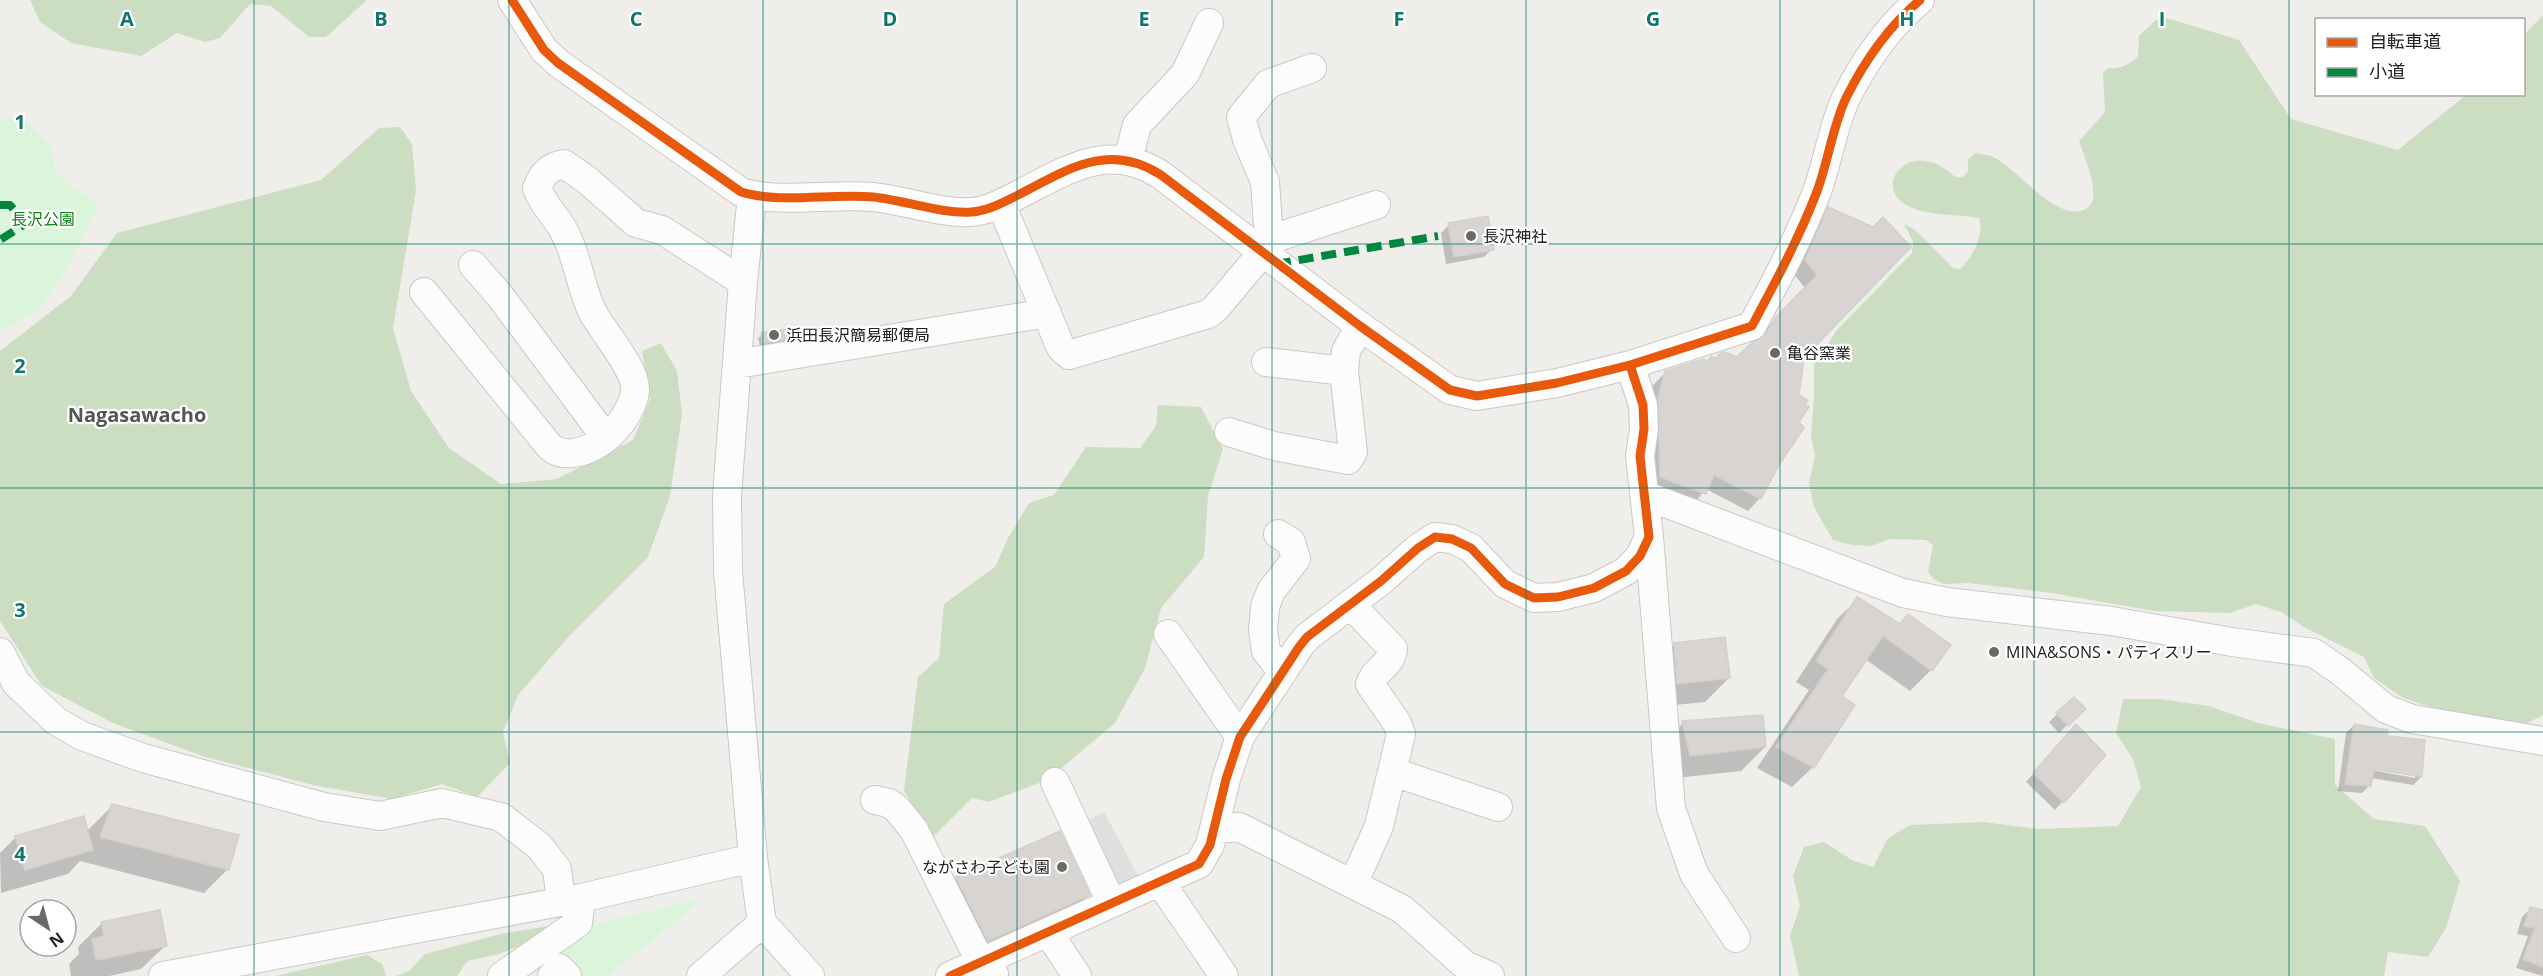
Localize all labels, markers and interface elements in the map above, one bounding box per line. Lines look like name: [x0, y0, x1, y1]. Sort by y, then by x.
text: A: [120, 5, 134, 32]
text: B: [374, 5, 388, 32]
text: C: [630, 5, 643, 32]
text: D: [883, 5, 897, 32]
text: E: [1138, 5, 1150, 32]
text: F: [1394, 5, 1404, 32]
text: G: [1646, 5, 1660, 32]
text: H: [1899, 5, 1915, 32]
text: I: [2159, 5, 2165, 32]
legend: [2315, 18, 2525, 96]
text: 自転車道: [2369, 29, 2441, 53]
text: 小道: [2369, 59, 2405, 83]
text: 1: [14, 108, 26, 135]
park label: 長沢公園: [11, 208, 75, 230]
place label: 長沢神社: [1483, 225, 1547, 247]
marker: 長沢神社: [1464, 229, 1478, 243]
place label: 浜田長沢簡易郵便局: [786, 324, 930, 346]
marker: 浜田長沢簡易郵便局: [767, 328, 781, 342]
place label: 亀谷窯業: [1787, 342, 1851, 364]
marker: 亀谷窯業: [1768, 346, 1782, 360]
text: 2: [14, 352, 26, 379]
district label: Nagasawacho: [68, 401, 206, 428]
text: 3: [14, 596, 26, 623]
place label: MINA&SONS・パティスリー: [2006, 641, 2212, 663]
marker: MINA&SONS・パティスリー: [1987, 645, 2001, 659]
text: 4: [14, 840, 26, 867]
place label: ながさわ子ども園: [922, 856, 1050, 878]
marker: ながさわ子ども園: [1055, 860, 1069, 874]
north arrow: [18, 898, 78, 958]
text: N: [45, 927, 69, 953]

